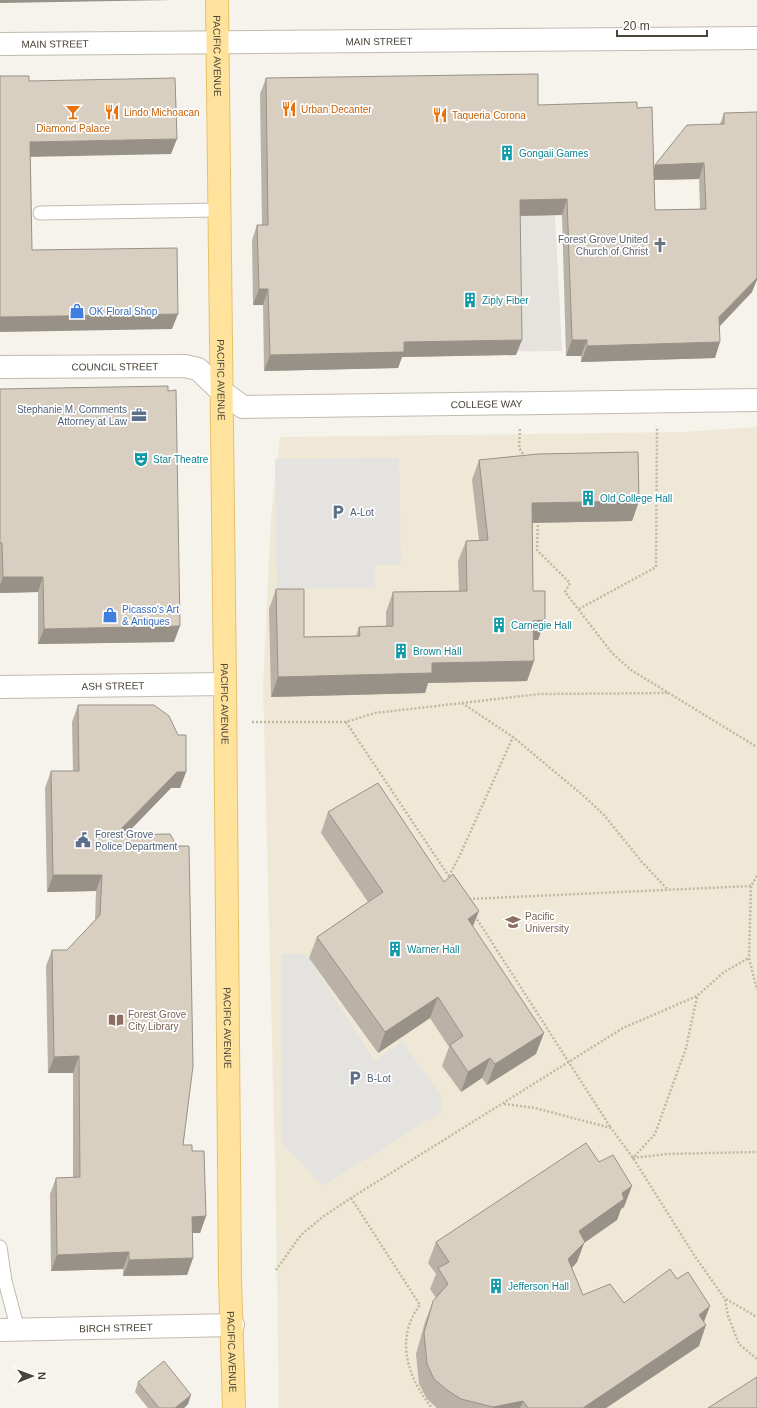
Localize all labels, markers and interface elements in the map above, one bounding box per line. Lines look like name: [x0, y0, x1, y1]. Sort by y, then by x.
scale bar: [617, 12, 707, 38]
street label: PACIFIC AVENUE: [212, 15, 224, 97]
text: 20 m: [623, 19, 650, 33]
street label: MAIN STREET: [345, 35, 413, 47]
street label: MAIN STREET: [21, 38, 89, 49]
restaurant icon: Urban Decanter: [280, 100, 298, 118]
bar icon: Diamond Palace: [64, 103, 82, 121]
restaurant icon: Lindo Michoacan: [103, 103, 121, 121]
place label: Urban Decanter: [301, 104, 372, 115]
restaurant icon: Taqueria Corona: [431, 106, 449, 124]
place label: Lindo Michoacan: [124, 107, 200, 118]
place label: Taqueria Corona: [452, 110, 526, 121]
place label: Diamond Palace: [36, 123, 110, 134]
building icon: Gongaii Games: [498, 144, 516, 162]
place label: Gongaii Games: [519, 148, 588, 159]
place label: Forest Grove United Church of Christ: [558, 234, 648, 257]
church icon: Forest Grove United Church of Christ: [651, 236, 669, 254]
building icon: Ziply Fiber: [461, 291, 479, 309]
place label: Ziply Fiber: [482, 295, 529, 306]
shop icon: OK Floral Shop: [68, 302, 86, 320]
place label: OK Floral Shop: [89, 306, 158, 317]
street label: PACIFIC AVENUE: [215, 339, 227, 421]
street label: COUNCIL STREET: [71, 361, 159, 372]
street label: COLLEGE WAY: [451, 398, 523, 410]
place label: Stephanie M. Comments Attorney at Law: [17, 404, 128, 427]
office icon: Stephanie M. Comments Attorney at Law: [130, 406, 148, 424]
theatre icon: Star Theatre: [132, 450, 150, 468]
place label: Star Theatre: [153, 454, 209, 465]
building icon: Old College Hall: [579, 489, 597, 507]
place label: Old College Hall: [600, 493, 672, 504]
parking icon: A-Lot: [329, 503, 347, 521]
place label: A-Lot: [350, 507, 374, 518]
place label: Picasso's Art & Antiques: [122, 604, 179, 627]
shop icon: Picasso's Art & Antiques: [101, 606, 119, 624]
building icon: Carnegie Hall: [490, 616, 508, 634]
place label: Carnegie Hall: [511, 620, 572, 631]
building icon: Brown Hall: [392, 642, 410, 660]
place label: Brown Hall: [413, 646, 461, 657]
street label: PACIFIC AVENUE: [219, 663, 231, 745]
street label: ASH STREET: [82, 680, 144, 691]
place label: Forest Grove Police Department: [95, 829, 177, 852]
public building icon: Forest Grove Police Department: [74, 831, 92, 849]
place label: Pacific University: [525, 911, 569, 934]
school or university icon: Pacific University: [504, 913, 522, 931]
building icon: Warner Hall: [386, 940, 404, 958]
place label: Warner Hall: [407, 944, 459, 955]
street label: PACIFIC AVENUE: [222, 987, 234, 1069]
place label: Forest Grove City Library: [128, 1009, 187, 1032]
library icon: Forest Grove City Library: [107, 1011, 125, 1029]
parking icon: B-Lot: [346, 1069, 364, 1087]
place label: B-Lot: [367, 1073, 391, 1084]
building icon: Jefferson Hall: [487, 1277, 505, 1295]
place label: Jefferson Hall: [508, 1281, 569, 1292]
street label: PACIFIC AVENUE: [226, 1311, 239, 1393]
street label: BIRCH STREET: [79, 1321, 153, 1334]
north arrow: [12, 1356, 52, 1396]
text: N: [36, 1372, 48, 1380]

